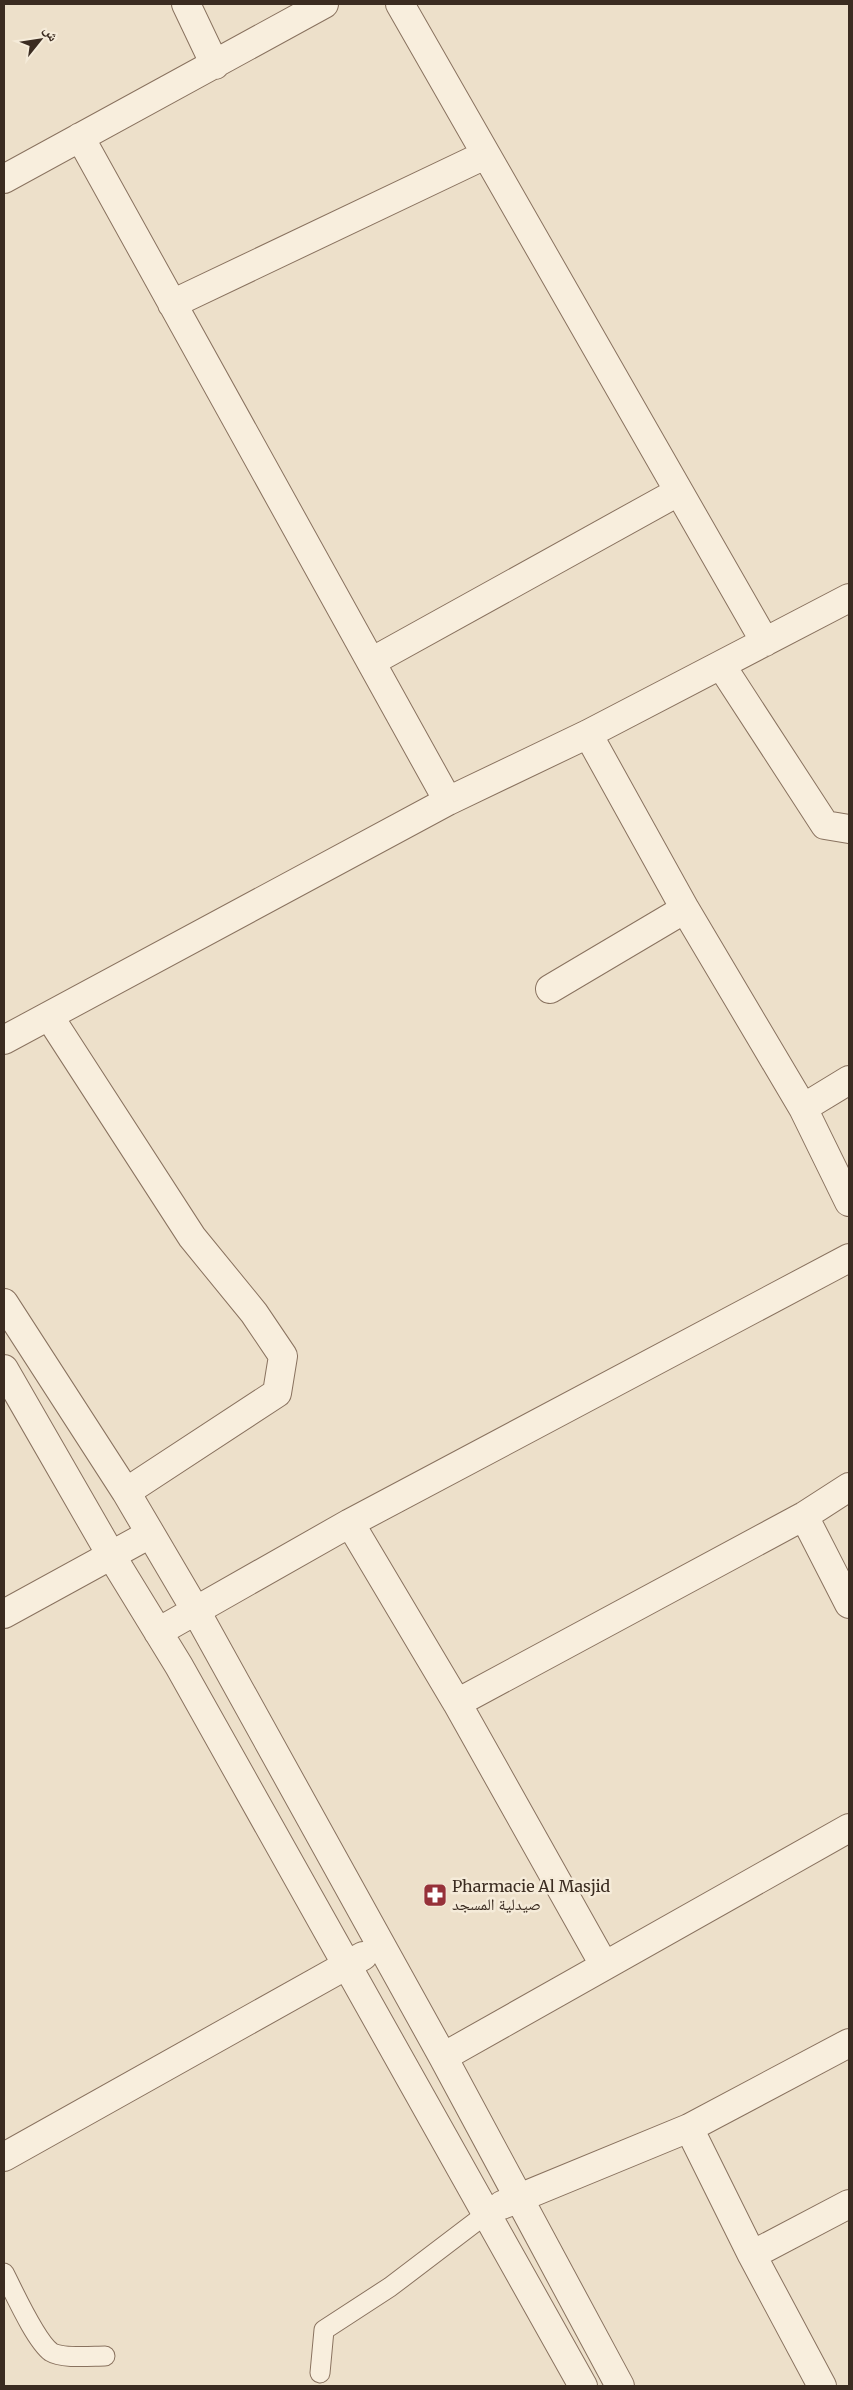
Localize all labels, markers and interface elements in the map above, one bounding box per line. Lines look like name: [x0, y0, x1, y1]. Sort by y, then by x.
north arrow: [15, 15, 65, 65]
text: ش: [40, 23, 63, 45]
place label: Pharmacie Al Masjid صيدلية المسجد: [452, 1876, 611, 1914]
pharmacy icon: Pharmacie Al Masjid صيدلية المسجد: [422, 1882, 448, 1908]

